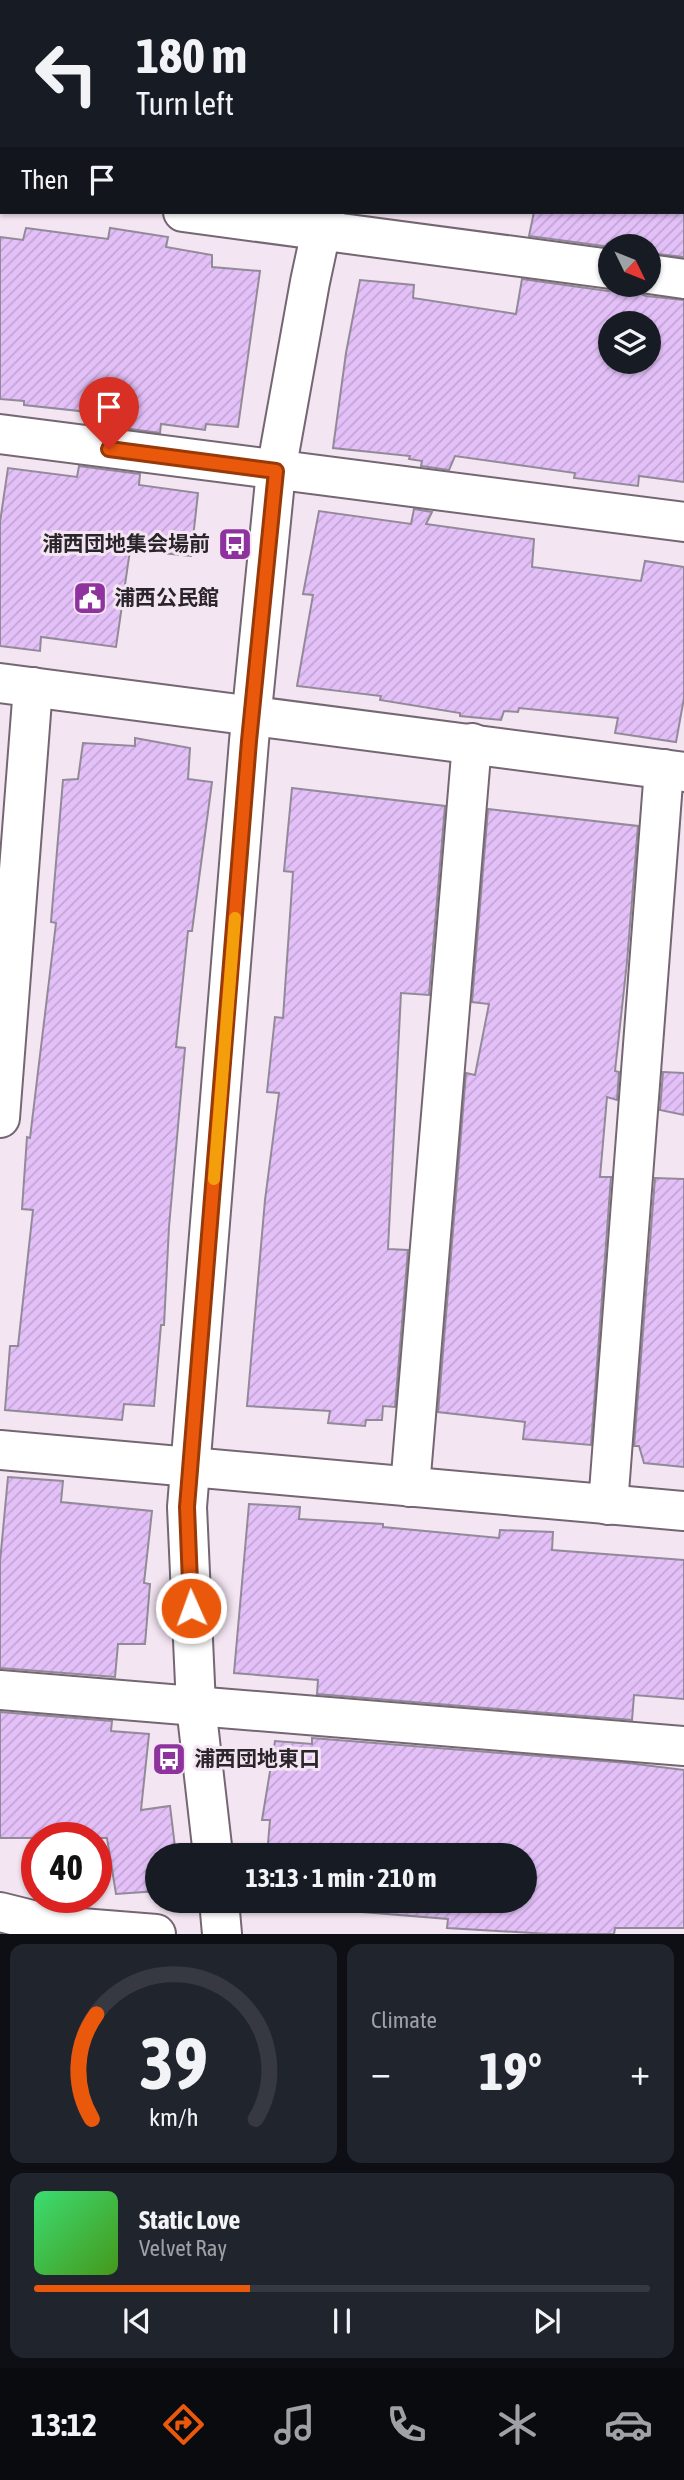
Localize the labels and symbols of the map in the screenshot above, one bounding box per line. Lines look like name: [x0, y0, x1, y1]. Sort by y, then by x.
north arrow: [598, 234, 662, 298]
pin: [79, 377, 139, 449]
bus stop icon: 浦西団地集会場前: [216, 525, 254, 563]
place label: 浦西団地集会場前: [42, 531, 210, 555]
public building icon: 浦西公民館: [71, 579, 109, 617]
place label: 浦西公民館: [114, 585, 219, 609]
position arrow: [154, 1571, 228, 1645]
bus stop icon: 浦西団地東口: [150, 1740, 188, 1778]
place label: 浦西団地東口: [194, 1746, 320, 1770]
speed limit sign: 40: [21, 1822, 112, 1913]

